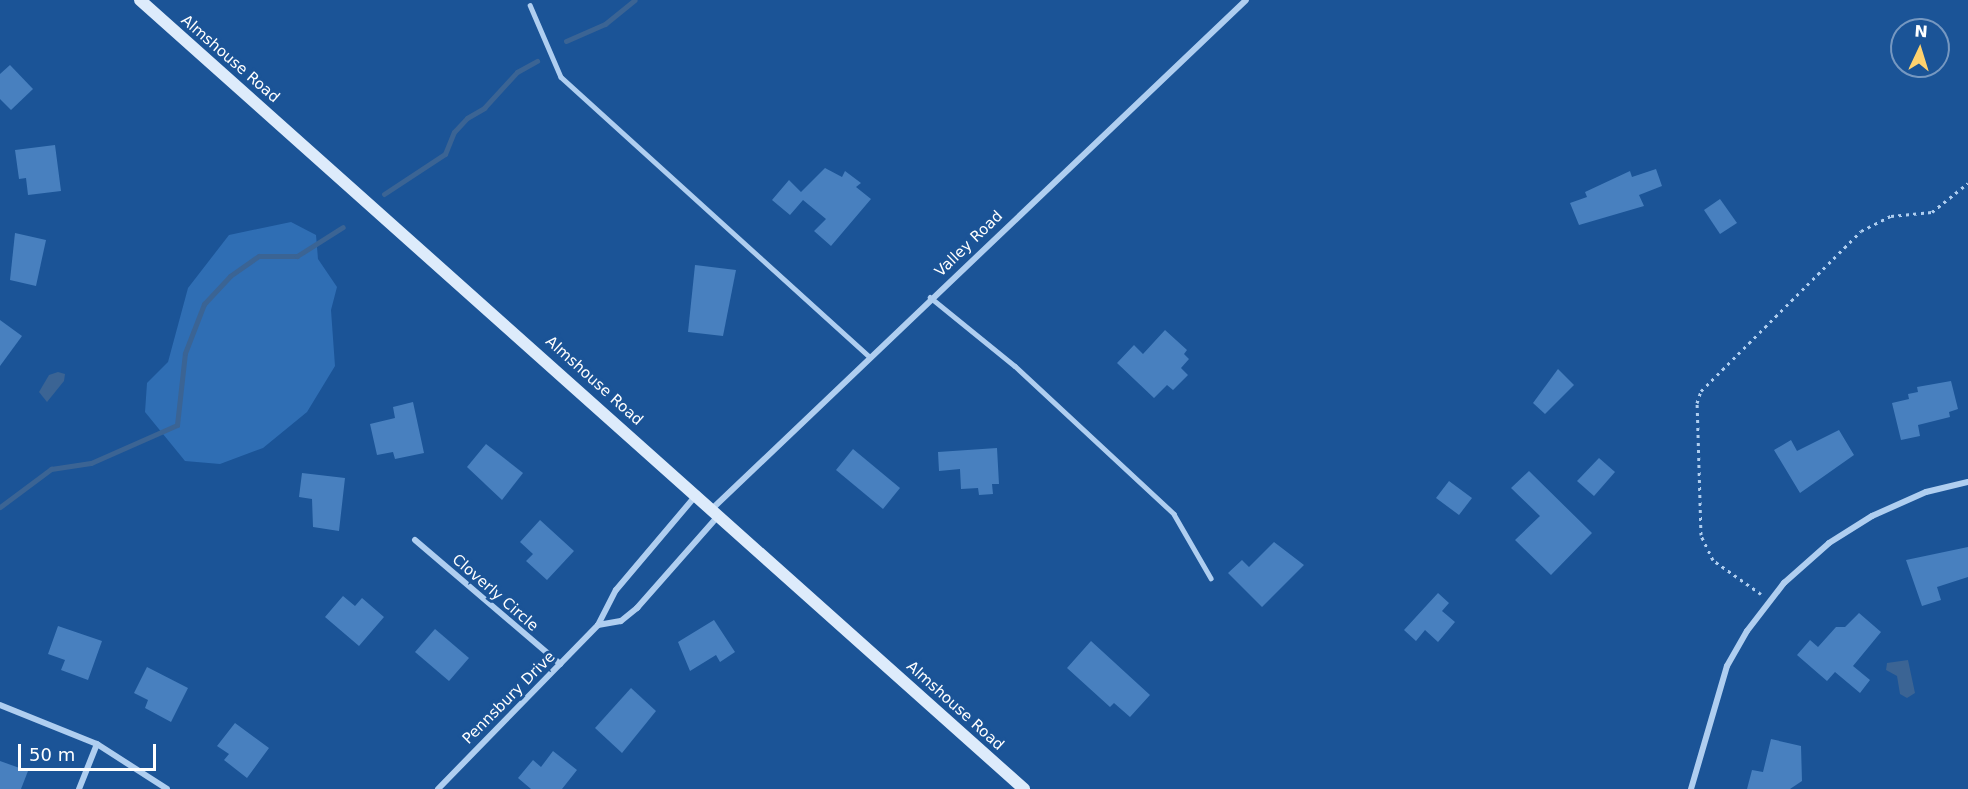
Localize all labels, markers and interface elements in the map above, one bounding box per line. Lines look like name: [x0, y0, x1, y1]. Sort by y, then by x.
street label: Almshouse Road: [177, 11, 283, 107]
north arrow: [1890, 18, 1950, 78]
text: N: [1914, 22, 1928, 41]
street label: Valley Road: [931, 207, 1007, 281]
street label: Almshouse Road: [542, 333, 646, 429]
street label: Cloverly Circle: [448, 551, 542, 635]
street label: Pennsbury Drive: [459, 648, 559, 748]
street label: Almshouse Road: [903, 658, 1007, 754]
scale bar: [21, 732, 159, 770]
text: 50 m: [29, 744, 75, 765]

